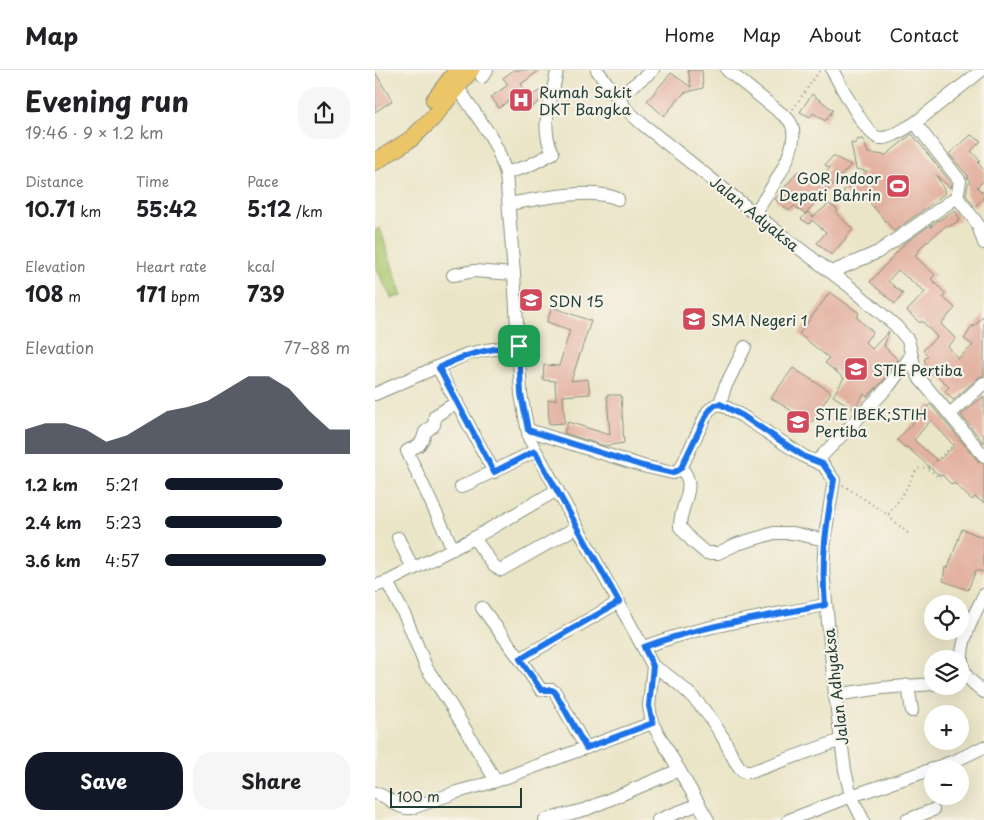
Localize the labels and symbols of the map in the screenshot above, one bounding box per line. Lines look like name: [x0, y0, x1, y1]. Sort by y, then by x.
place label: Rumah Sakit DKT Bangka: [539, 80, 632, 120]
hospital icon: Rumah Sakit DKT Bangka: [508, 87, 534, 113]
place label: GOR Indoor Depati Bahrin: [779, 166, 881, 206]
street label: Jalan Adyaksa: [705, 170, 805, 257]
sports icon: GOR Indoor Depati Bahrin: [885, 173, 911, 199]
school or university icon: SDN 15: [518, 287, 544, 313]
place label: SDN 15: [549, 289, 604, 312]
school or university icon: SMA Negeri 1: [681, 306, 707, 332]
place label: SMA Negeri 1: [711, 308, 808, 331]
pin: [498, 325, 540, 367]
school or university icon: STIE Pertiba: [843, 356, 869, 382]
place label: STIE Pertiba: [873, 358, 963, 381]
place label: STIE IBEK;STIH Pertiba: [815, 402, 927, 442]
school or university icon: STIE IBEK;STIH Pertiba: [785, 409, 811, 435]
street label: Jalan Adhyaksa: [816, 627, 854, 747]
scale bar: [390, 785, 523, 808]

